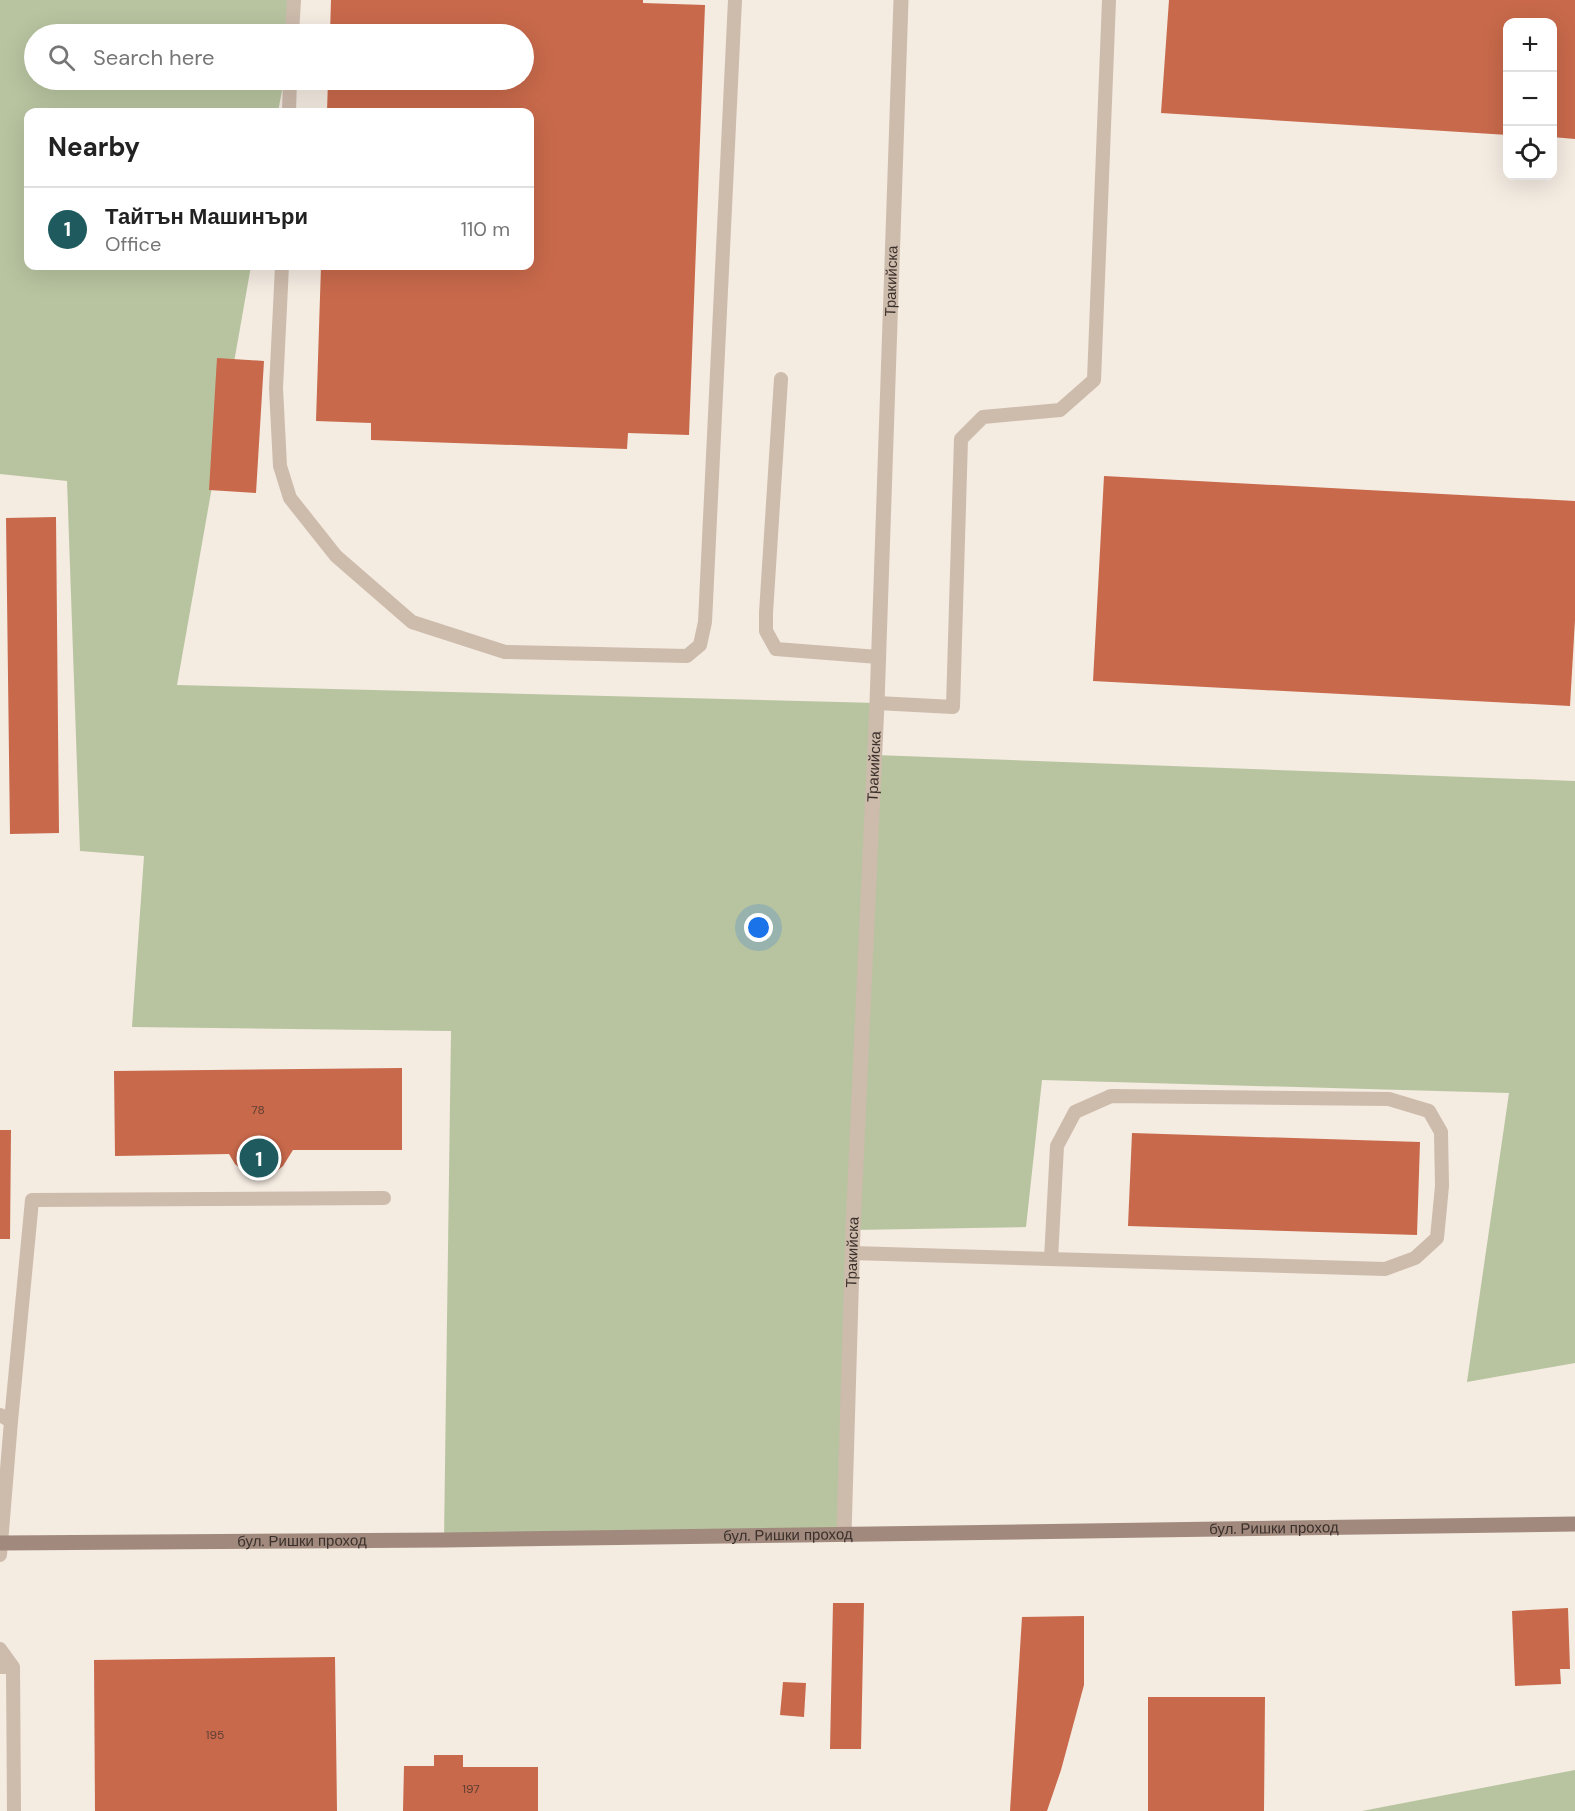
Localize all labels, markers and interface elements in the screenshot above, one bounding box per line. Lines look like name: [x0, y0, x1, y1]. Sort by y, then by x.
map controls: [1503, 18, 1557, 180]
button: +: [1503, 18, 1557, 72]
search box: [24, 24, 534, 90]
icon: search: [45, 41, 78, 74]
text: Search here: [93, 43, 214, 72]
button: −: [1503, 72, 1557, 126]
button: locate: [1503, 126, 1557, 180]
text: Nearby: [48, 130, 140, 164]
text: Тайтън Машинъри: [105, 202, 308, 231]
text: 1: [64, 216, 71, 242]
text: 110 m: [461, 216, 510, 242]
text: Office: [105, 231, 161, 257]
street label: Тракийска: [880, 244, 903, 317]
street label: Тракийска: [862, 730, 886, 803]
your location: [744, 913, 773, 942]
house number: 78: [251, 1102, 265, 1118]
pin: 1: [240, 1136, 278, 1180]
street label: Тракийска: [841, 1215, 864, 1288]
street label: бул. Ришки проход: [1209, 1517, 1339, 1539]
street label: бул. Ришки проход: [723, 1524, 853, 1546]
street label: бул. Ришки проход: [237, 1531, 367, 1551]
house number: 195: [206, 1727, 224, 1743]
house number: 197: [462, 1781, 480, 1797]

